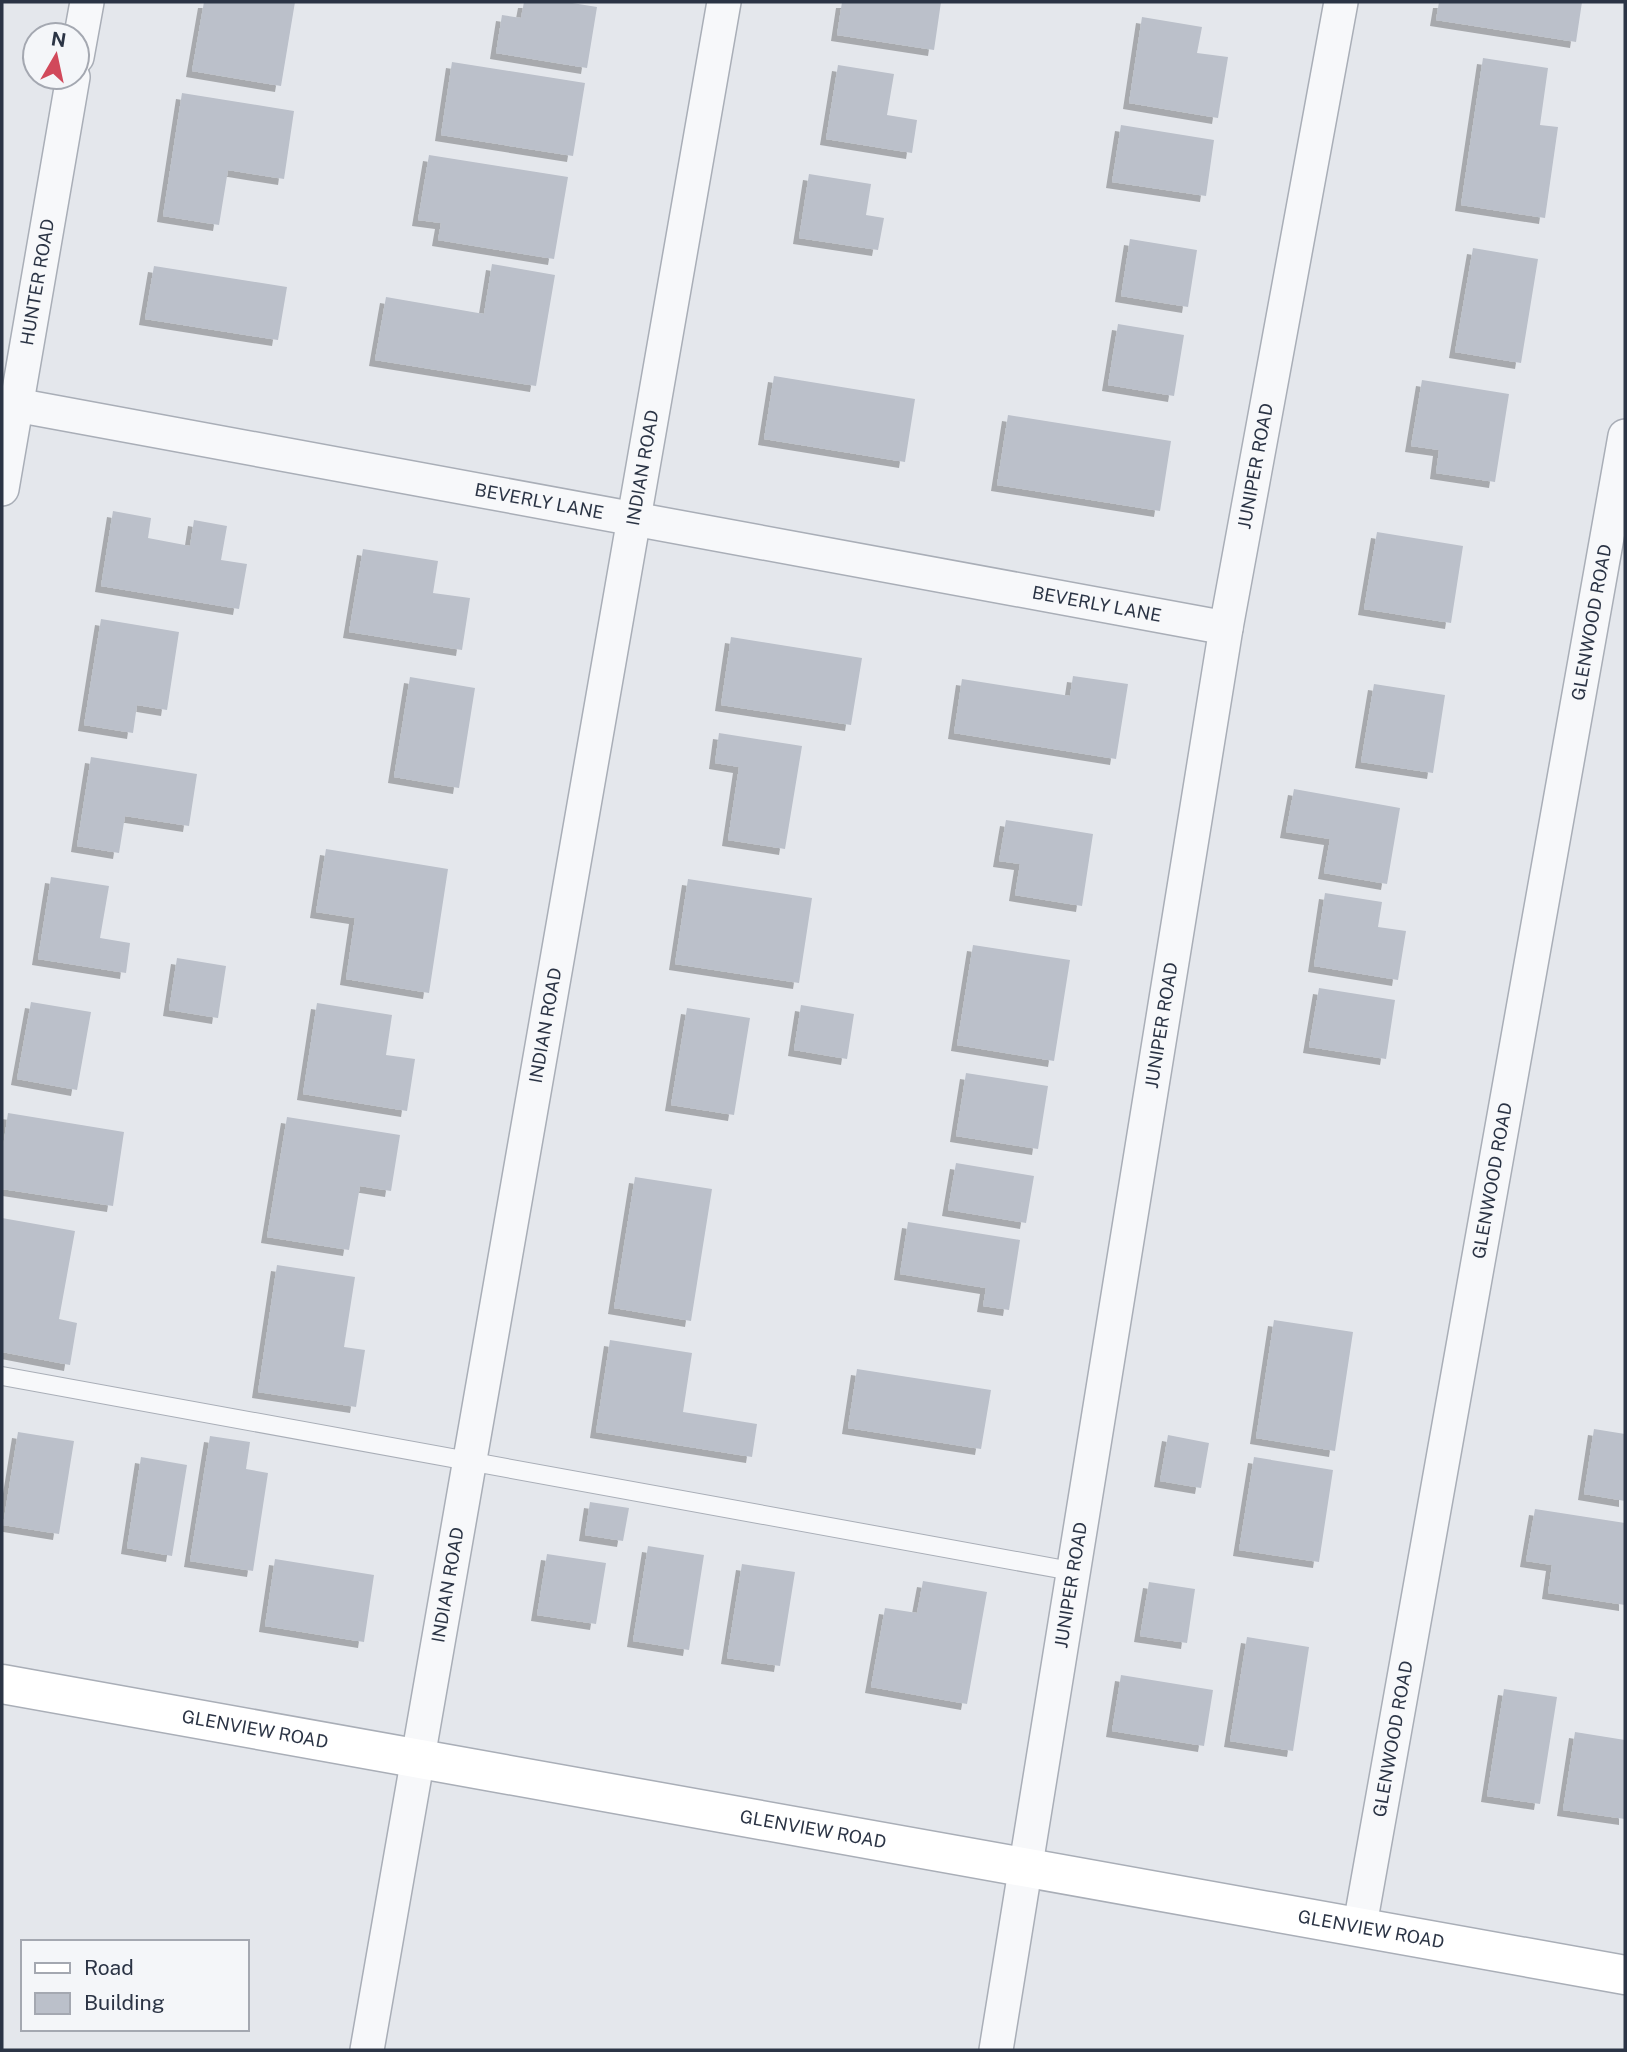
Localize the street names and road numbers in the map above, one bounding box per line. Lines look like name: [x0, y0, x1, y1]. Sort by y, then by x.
street label: HUNTER ROAD: [16, 217, 58, 347]
street label: JUNIPER ROAD: [1233, 402, 1277, 531]
street label: INDIAN ROAD: [622, 408, 663, 527]
street label: BEVERLY LANE: [473, 479, 606, 523]
street label: GLENWOOD ROAD: [1567, 543, 1616, 702]
street label: BEVERLY LANE: [1031, 581, 1163, 626]
street label: JUNIPER ROAD: [1141, 961, 1182, 1090]
street label: INDIAN ROAD: [525, 966, 565, 1085]
street label: GLENWOOD ROAD: [1468, 1101, 1516, 1260]
street label: JUNIPER ROAD: [1050, 1520, 1091, 1650]
street label: INDIAN ROAD: [427, 1526, 468, 1644]
street label: GLENWOOD ROAD: [1368, 1659, 1417, 1819]
street label: GLENVIEW ROAD: [180, 1705, 330, 1752]
street label: GLENVIEW ROAD: [738, 1806, 888, 1852]
street label: GLENVIEW ROAD: [1296, 1906, 1446, 1952]

